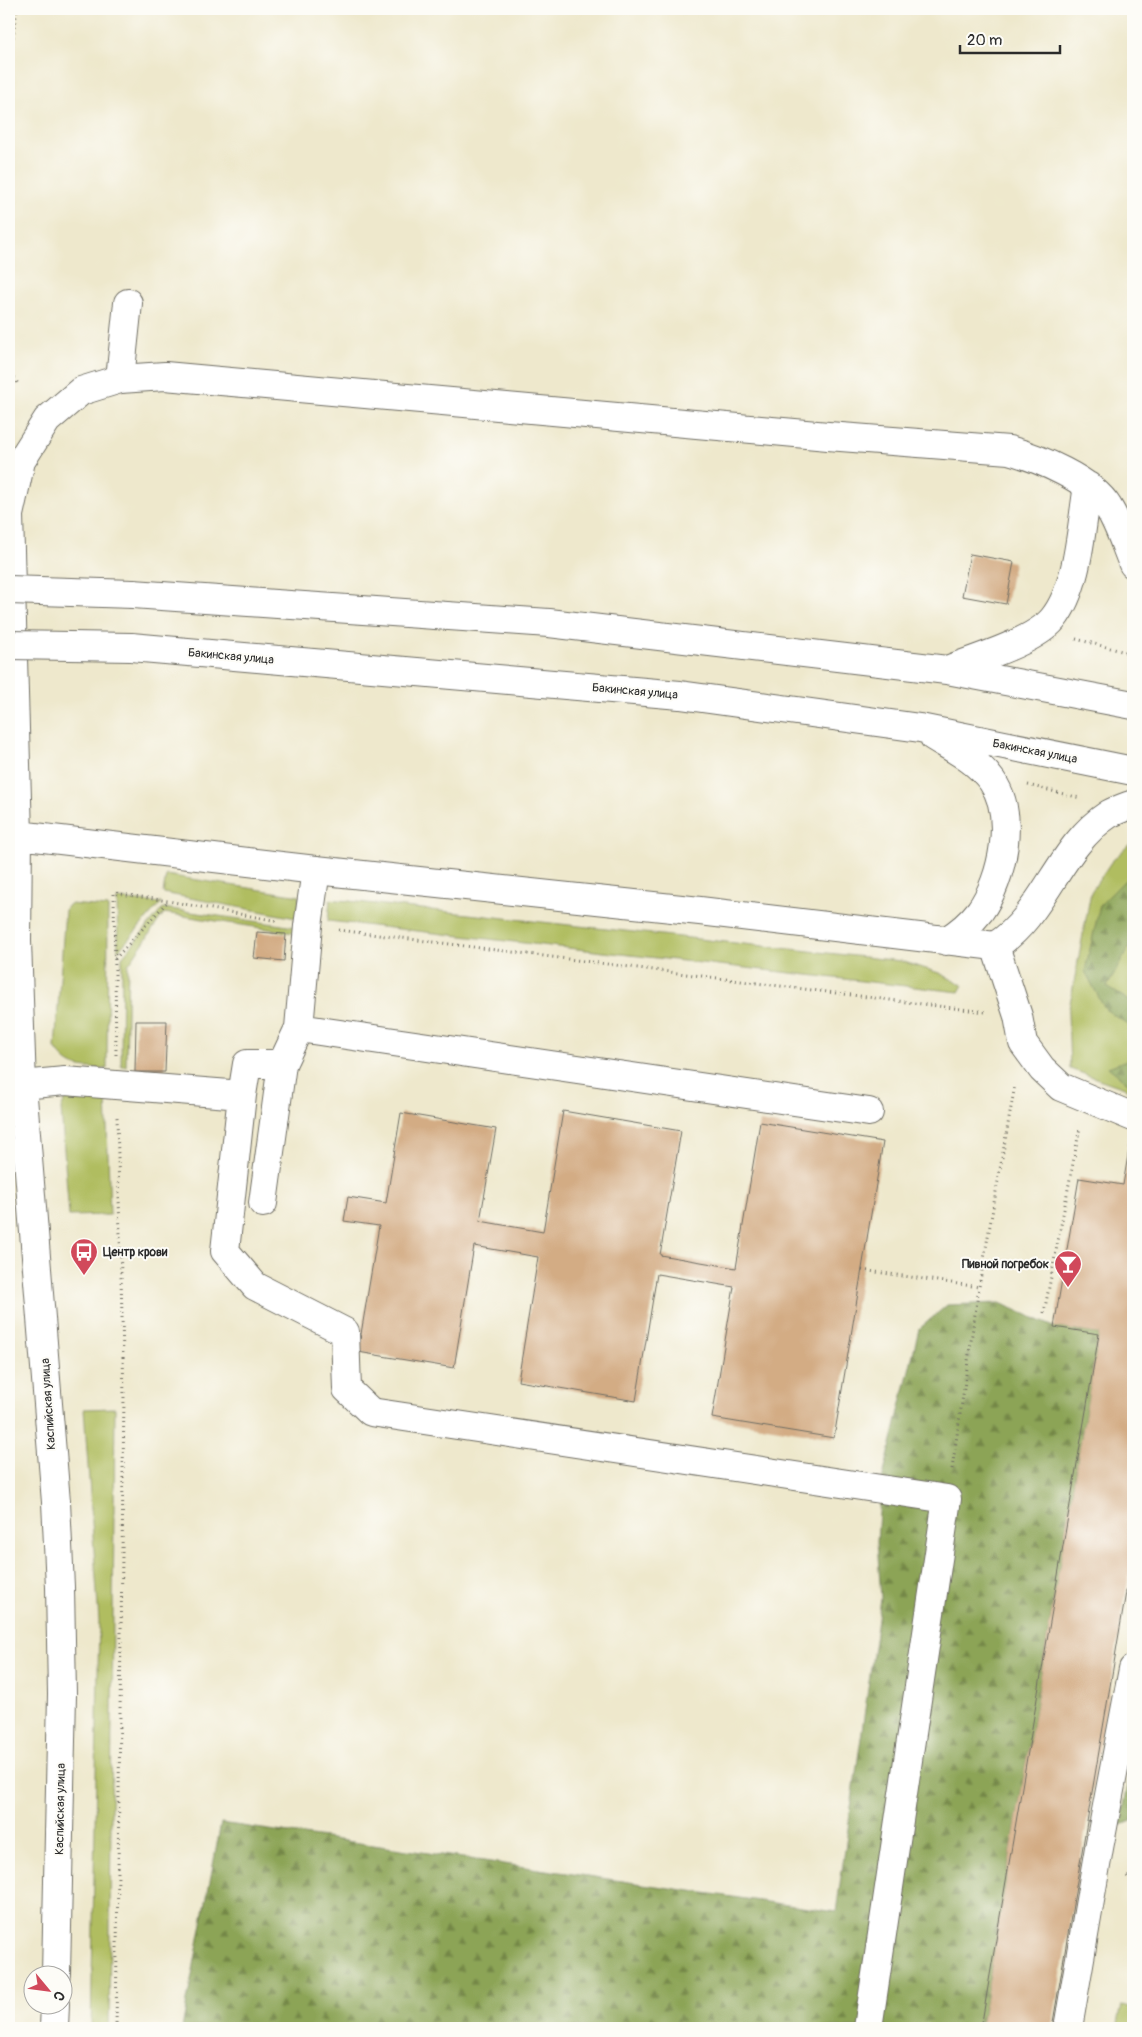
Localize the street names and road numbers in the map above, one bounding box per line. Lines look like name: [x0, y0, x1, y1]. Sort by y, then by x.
street label: Бакинская улица: [187, 645, 275, 668]
street label: Бакинская улица: [591, 680, 679, 703]
street label: Бакинская улица: [991, 736, 1079, 767]
street label: Каспийская улица: [38, 1357, 59, 1450]
street label: Каспийская улица: [52, 1763, 69, 1855]

